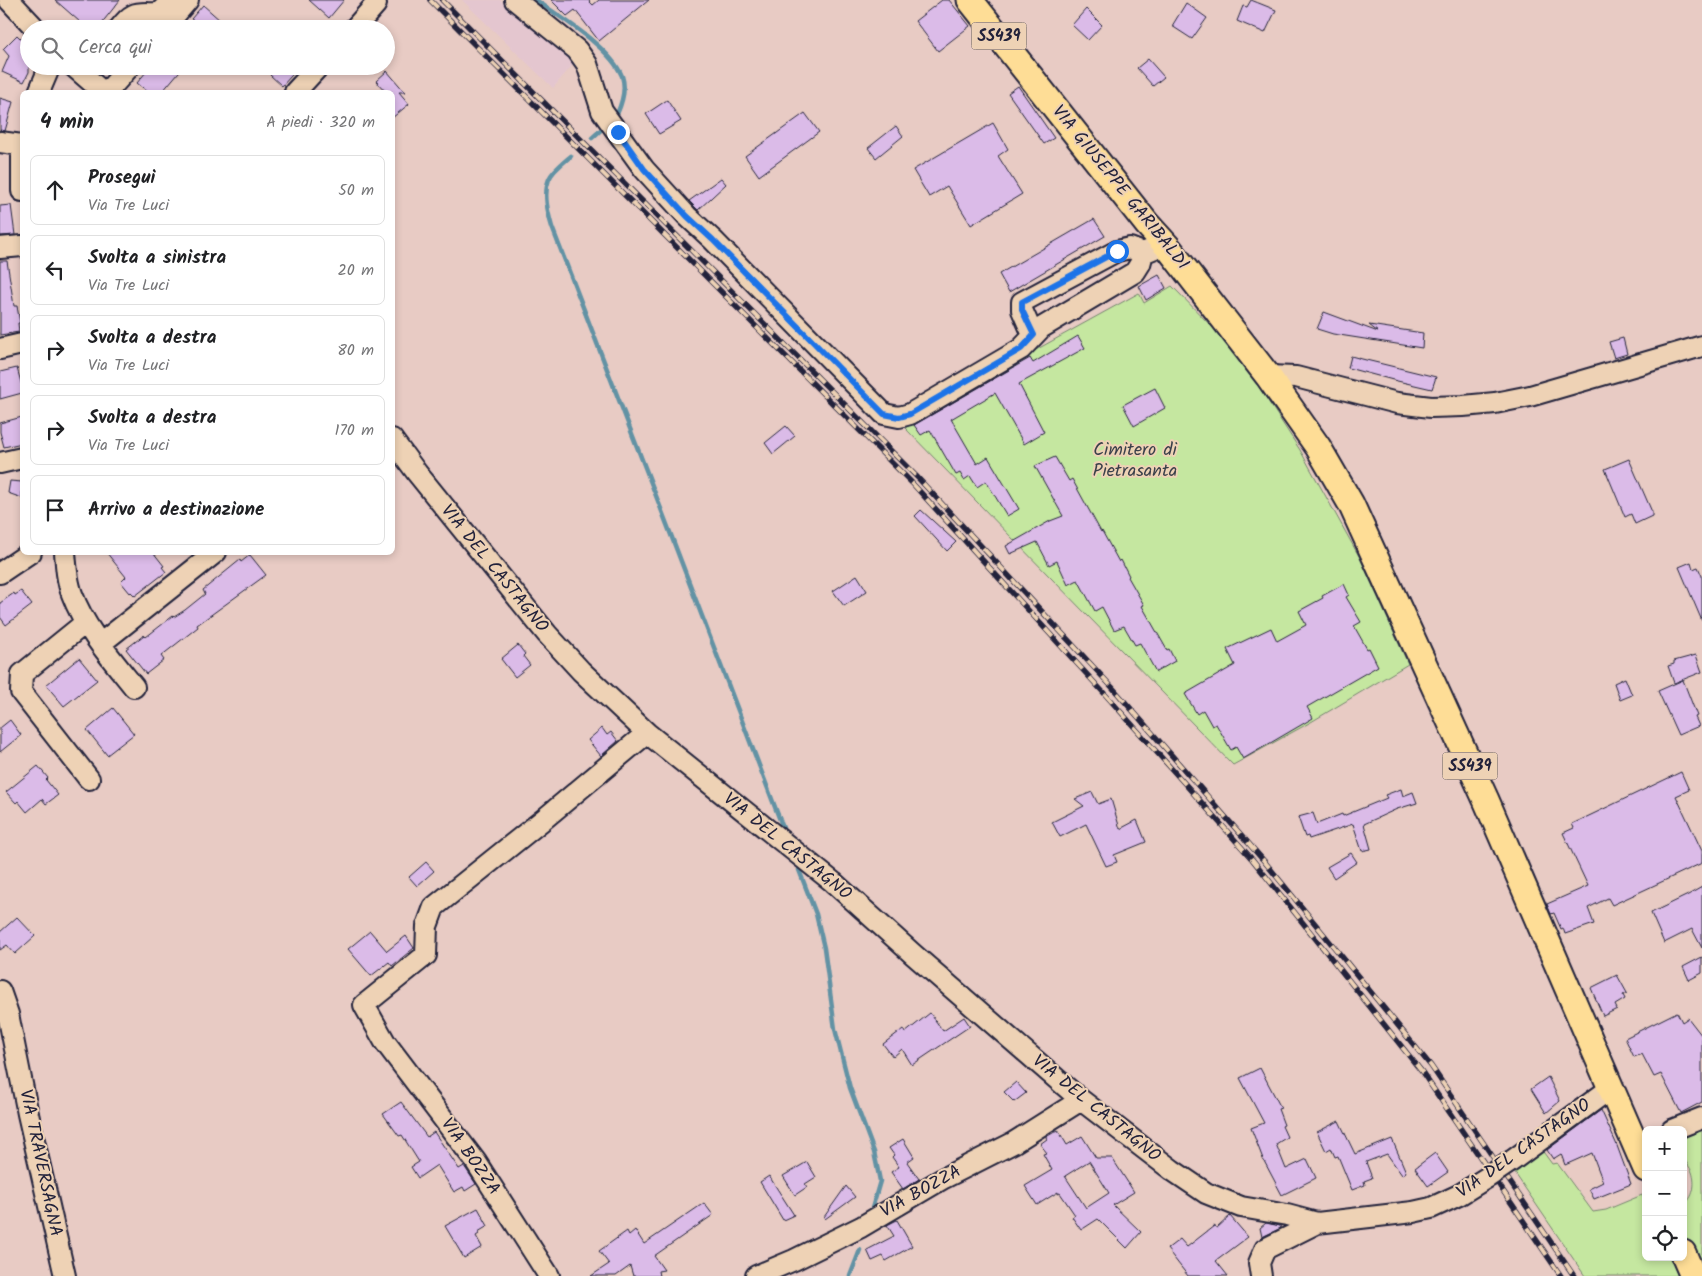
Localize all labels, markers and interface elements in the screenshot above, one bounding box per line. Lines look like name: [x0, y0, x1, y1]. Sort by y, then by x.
search box: [20, 20, 395, 75]
road number: SS439: [972, 22, 1026, 50]
text: Cerca qui: [78, 33, 152, 63]
icon: search: [38, 34, 66, 62]
street label: VIA GIUSEPPE GARIBALDI: [1044, 99, 1196, 277]
text: 4 min: [40, 106, 94, 139]
text: A piedi · 320 m: [266, 110, 375, 135]
route end: [607, 121, 630, 144]
text: Prosegui: [88, 163, 155, 193]
icon: ahead: [41, 176, 69, 204]
text: 50 m: [338, 178, 374, 203]
text: Via Tre Luci: [88, 193, 169, 218]
route start: [1106, 240, 1129, 263]
text: Svolta a sinistra: [88, 243, 226, 273]
icon: left: [41, 256, 69, 284]
text: 20 m: [338, 258, 374, 283]
text: Via Tre Luci: [88, 273, 169, 298]
text: Svolta a destra: [88, 323, 216, 353]
icon: right: [41, 336, 69, 364]
text: 80 m: [337, 338, 374, 363]
text: Via Tre Luci: [88, 353, 169, 378]
text: Svolta a destra: [88, 403, 216, 433]
icon: right: [41, 416, 69, 444]
text: 170 m: [334, 418, 374, 443]
text: Via Tre Luci: [88, 433, 169, 458]
park label: Cimitero di Pietrasanta: [1093, 436, 1177, 486]
text: Arrivo a destinazione: [88, 495, 264, 525]
icon: arrive: [41, 496, 69, 524]
street label: VIA DEL CASTAGNO: [433, 498, 555, 640]
road number: SS439: [1442, 752, 1498, 779]
street label: VIA DEL CASTAGNO: [716, 786, 858, 908]
street label: VIA DEL CASTAGNO: [1025, 1048, 1167, 1170]
street label: VIA TRAVERSAGNA: [10, 1087, 70, 1239]
street label: VIA DEL CASTAGNO: [1451, 1092, 1597, 1206]
street label: VIA BOZZA: [433, 1112, 507, 1202]
map controls: [1642, 1126, 1687, 1261]
button: +: [1642, 1126, 1687, 1171]
street label: VIA BOZZA: [875, 1158, 967, 1226]
button: −: [1642, 1171, 1687, 1216]
button: locate: [1642, 1216, 1687, 1261]

